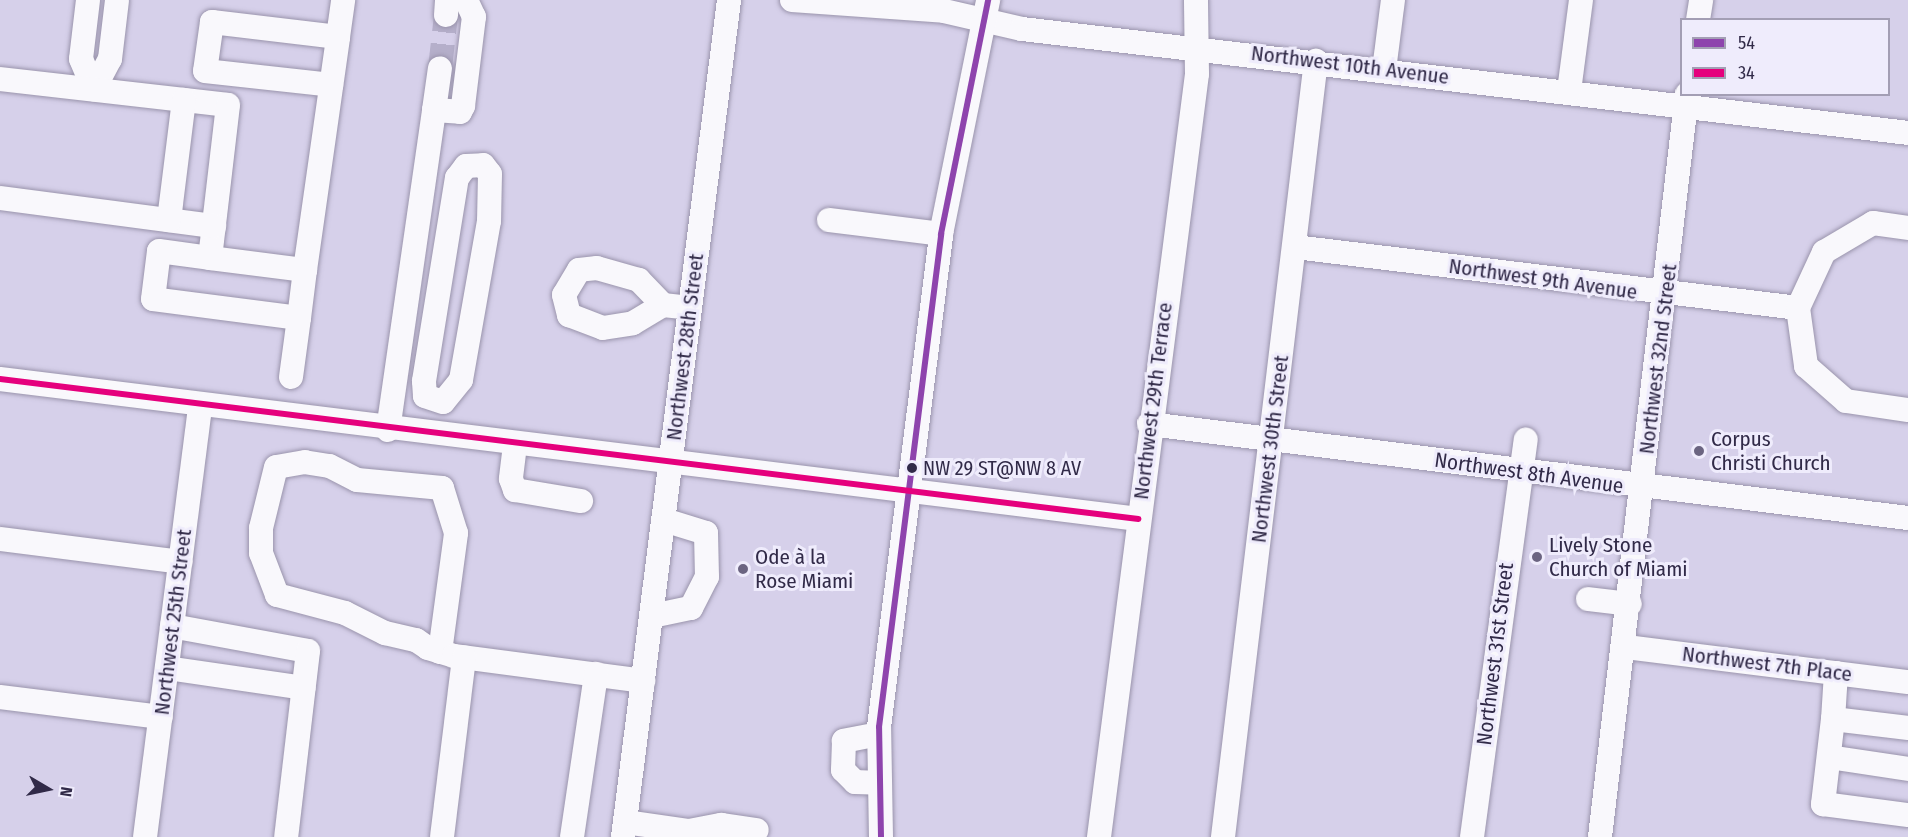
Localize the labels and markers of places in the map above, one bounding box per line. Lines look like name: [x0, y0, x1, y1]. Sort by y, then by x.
place label: Corpus Christi Church: [1711, 426, 1831, 476]
marker: Corpus Christi Church: [1692, 444, 1706, 458]
place label: NW 29 ST@NW 8 AV: [923, 456, 1081, 480]
marker: NW 29 ST@NW 8 AV: [906, 462, 918, 474]
place label: Lively Stone Church of Miami: [1549, 532, 1688, 582]
place label: Ode à la Rose Miami: [755, 544, 853, 594]
marker: Lively Stone Church of Miami: [1530, 550, 1544, 564]
marker: Ode à la Rose Miami: [736, 562, 750, 576]

